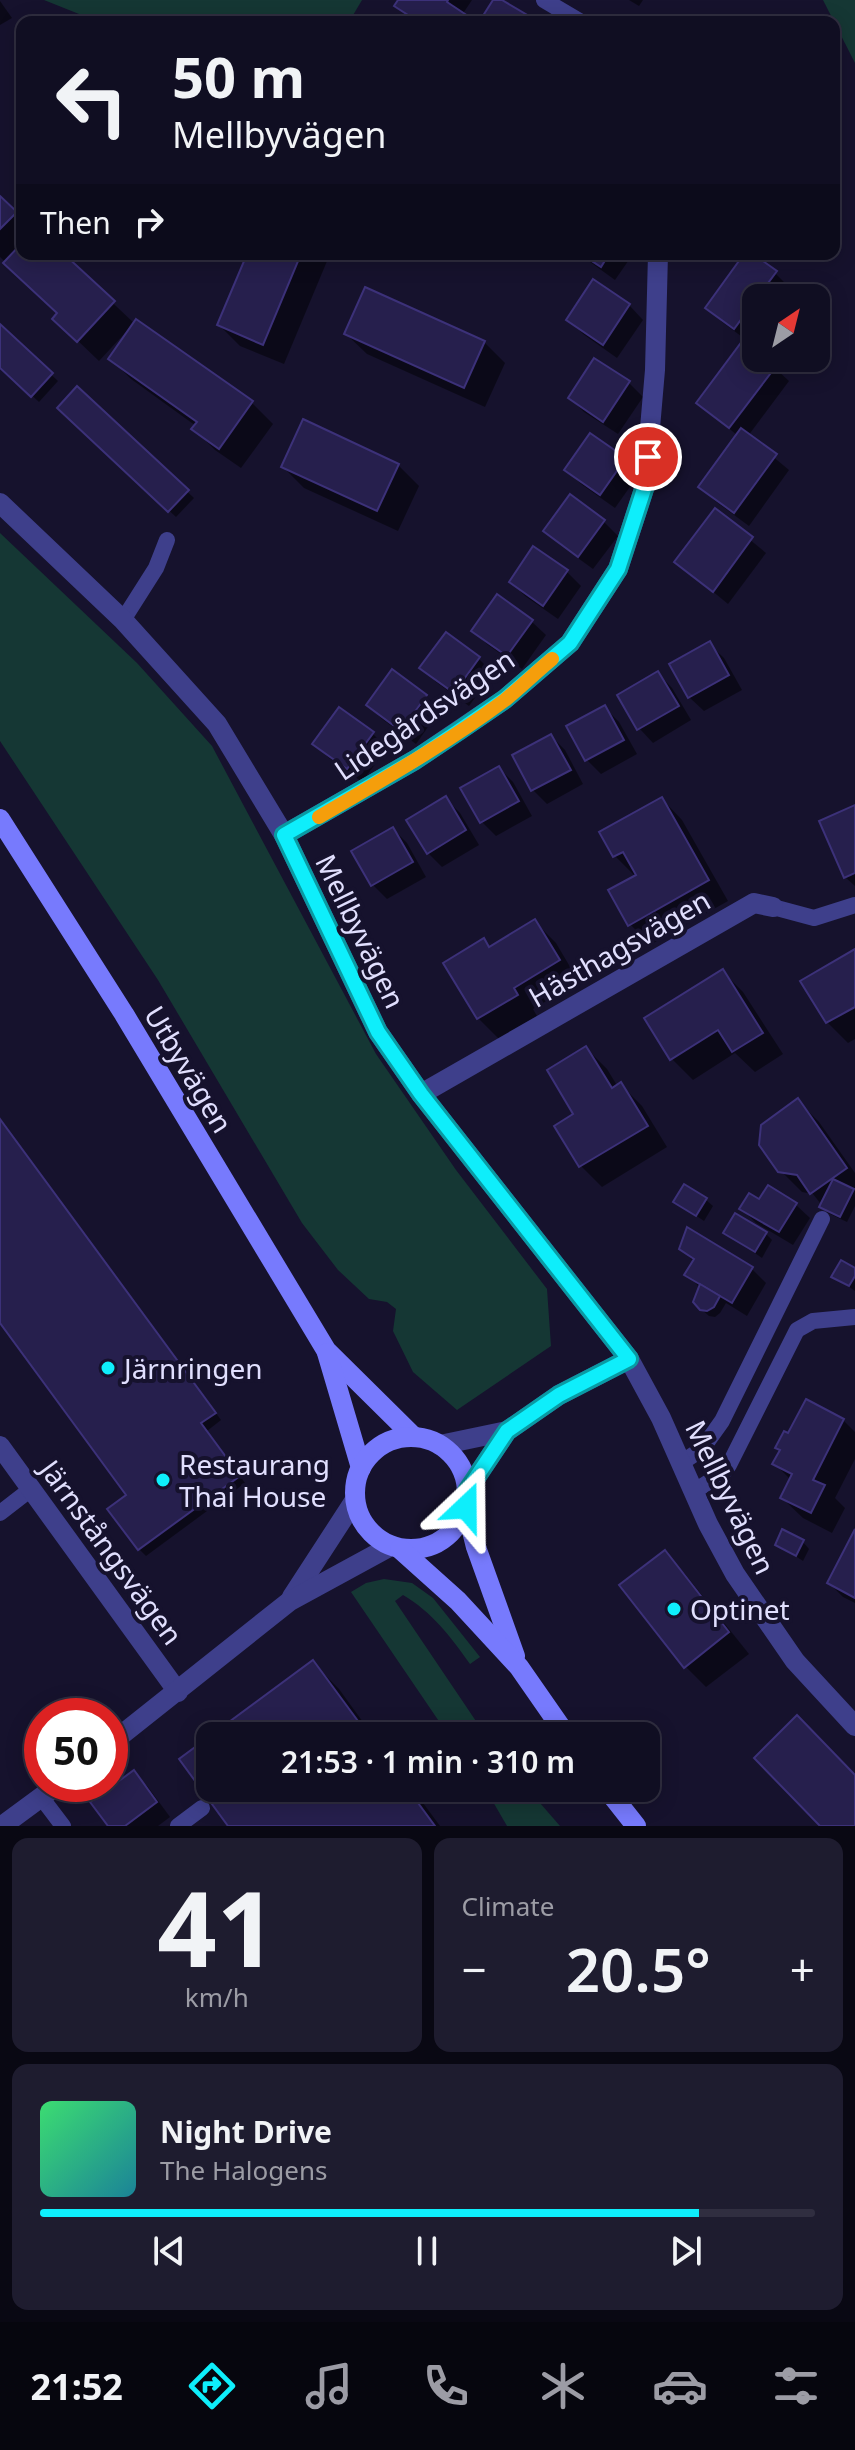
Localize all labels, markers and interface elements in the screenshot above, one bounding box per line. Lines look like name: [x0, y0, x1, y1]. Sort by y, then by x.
text: 50 m: [172, 38, 305, 114]
icon: left: [40, 48, 144, 152]
text: Mellbyvägen: [172, 110, 387, 159]
icon: right: [127, 200, 171, 244]
text: Then: [40, 202, 111, 243]
north arrow: [742, 284, 830, 372]
map controls: [742, 284, 830, 372]
pin: [614, 423, 682, 491]
icon: arrive: [626, 435, 670, 479]
street label: Lidegårdsvägen: [326, 640, 522, 788]
street label: Mellbyvägen: [307, 848, 415, 1014]
street label: Hästhagsvägen: [521, 881, 717, 1015]
street label: Utbyvägen: [136, 998, 242, 1140]
place label: Järnringen: [121, 1349, 263, 1387]
marker: Järnringen: [99, 1359, 117, 1377]
street label: Mellbyvägen: [677, 1414, 785, 1580]
place label: Restaurang Thai House: [179, 1445, 330, 1515]
street label: Järnstångsvägen: [30, 1450, 192, 1652]
position arrow: [424, 1465, 508, 1549]
marker: Restaurang Thai House: [154, 1471, 172, 1489]
place label: Optinet: [690, 1590, 790, 1628]
marker: Optinet: [665, 1600, 683, 1618]
speed limit sign: 50: [24, 1698, 128, 1802]
text: 21:53 · 1 min · 310 m: [281, 1741, 575, 1782]
text: 41: [157, 1856, 276, 1997]
text: Climate: [462, 1888, 554, 1924]
text: 20.5°: [566, 1928, 711, 2010]
text: −: [462, 1939, 487, 1999]
text: +: [790, 1939, 815, 1999]
text: km/h: [185, 1979, 249, 2015]
text: Night Drive: [160, 2111, 332, 2152]
text: The Halogens: [160, 2152, 327, 2188]
icon: previous: [147, 2229, 191, 2273]
icon: pause: [405, 2229, 449, 2273]
icon: next: [664, 2229, 708, 2273]
icon: directions: [184, 2358, 240, 2414]
icon: music: [301, 2358, 357, 2414]
icon: phone: [418, 2358, 474, 2414]
icon: climate: [535, 2358, 591, 2414]
icon: car: [652, 2358, 708, 2414]
icon: filters: [768, 2358, 824, 2414]
text: 21:52: [30, 2362, 123, 2411]

